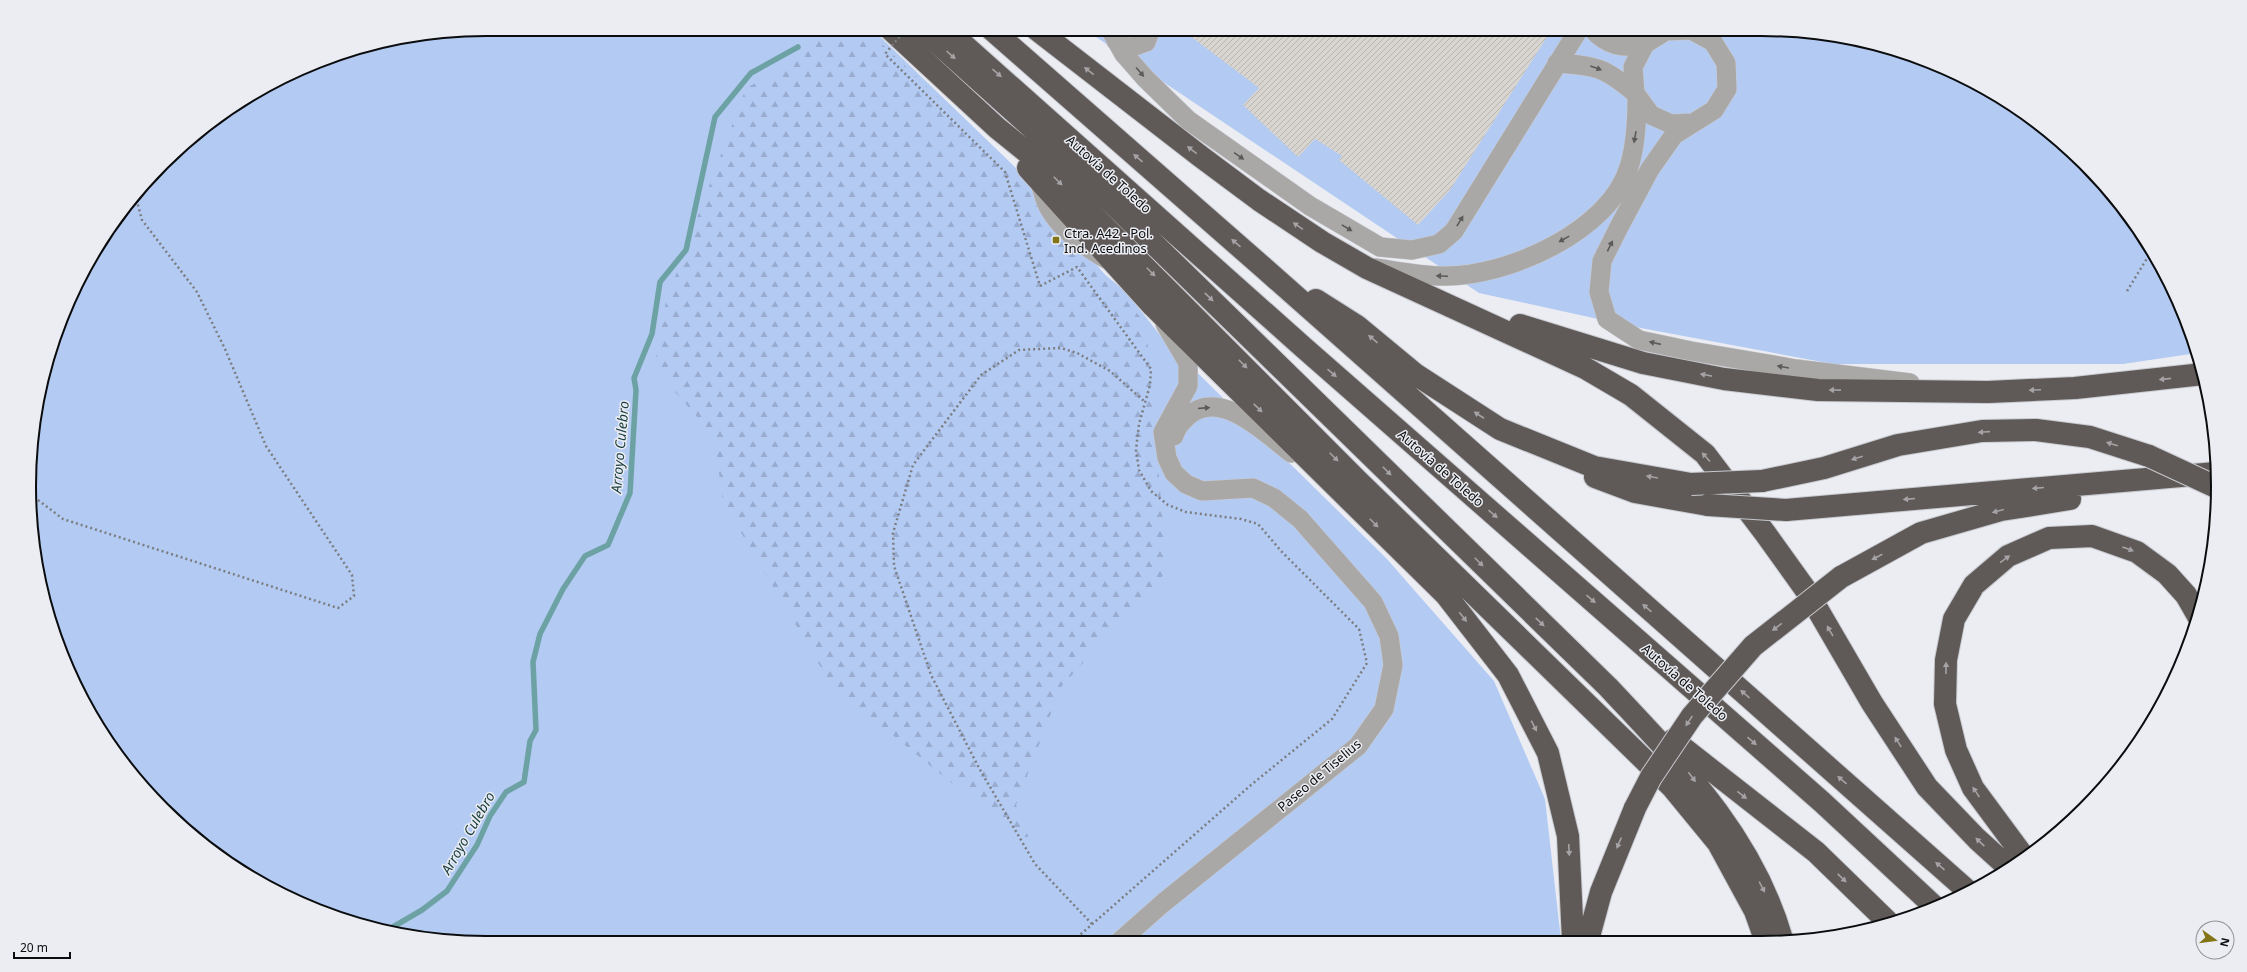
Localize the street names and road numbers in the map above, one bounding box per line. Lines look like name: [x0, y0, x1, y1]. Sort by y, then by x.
street label: Autovía de Toledo: [1063, 131, 1156, 217]
street label: Autovía de Toledo: [1394, 426, 1488, 511]
street label: Autovía de Toledo: [1638, 640, 1732, 725]
street label: Paseo de Tiselius: [1273, 735, 1365, 815]

